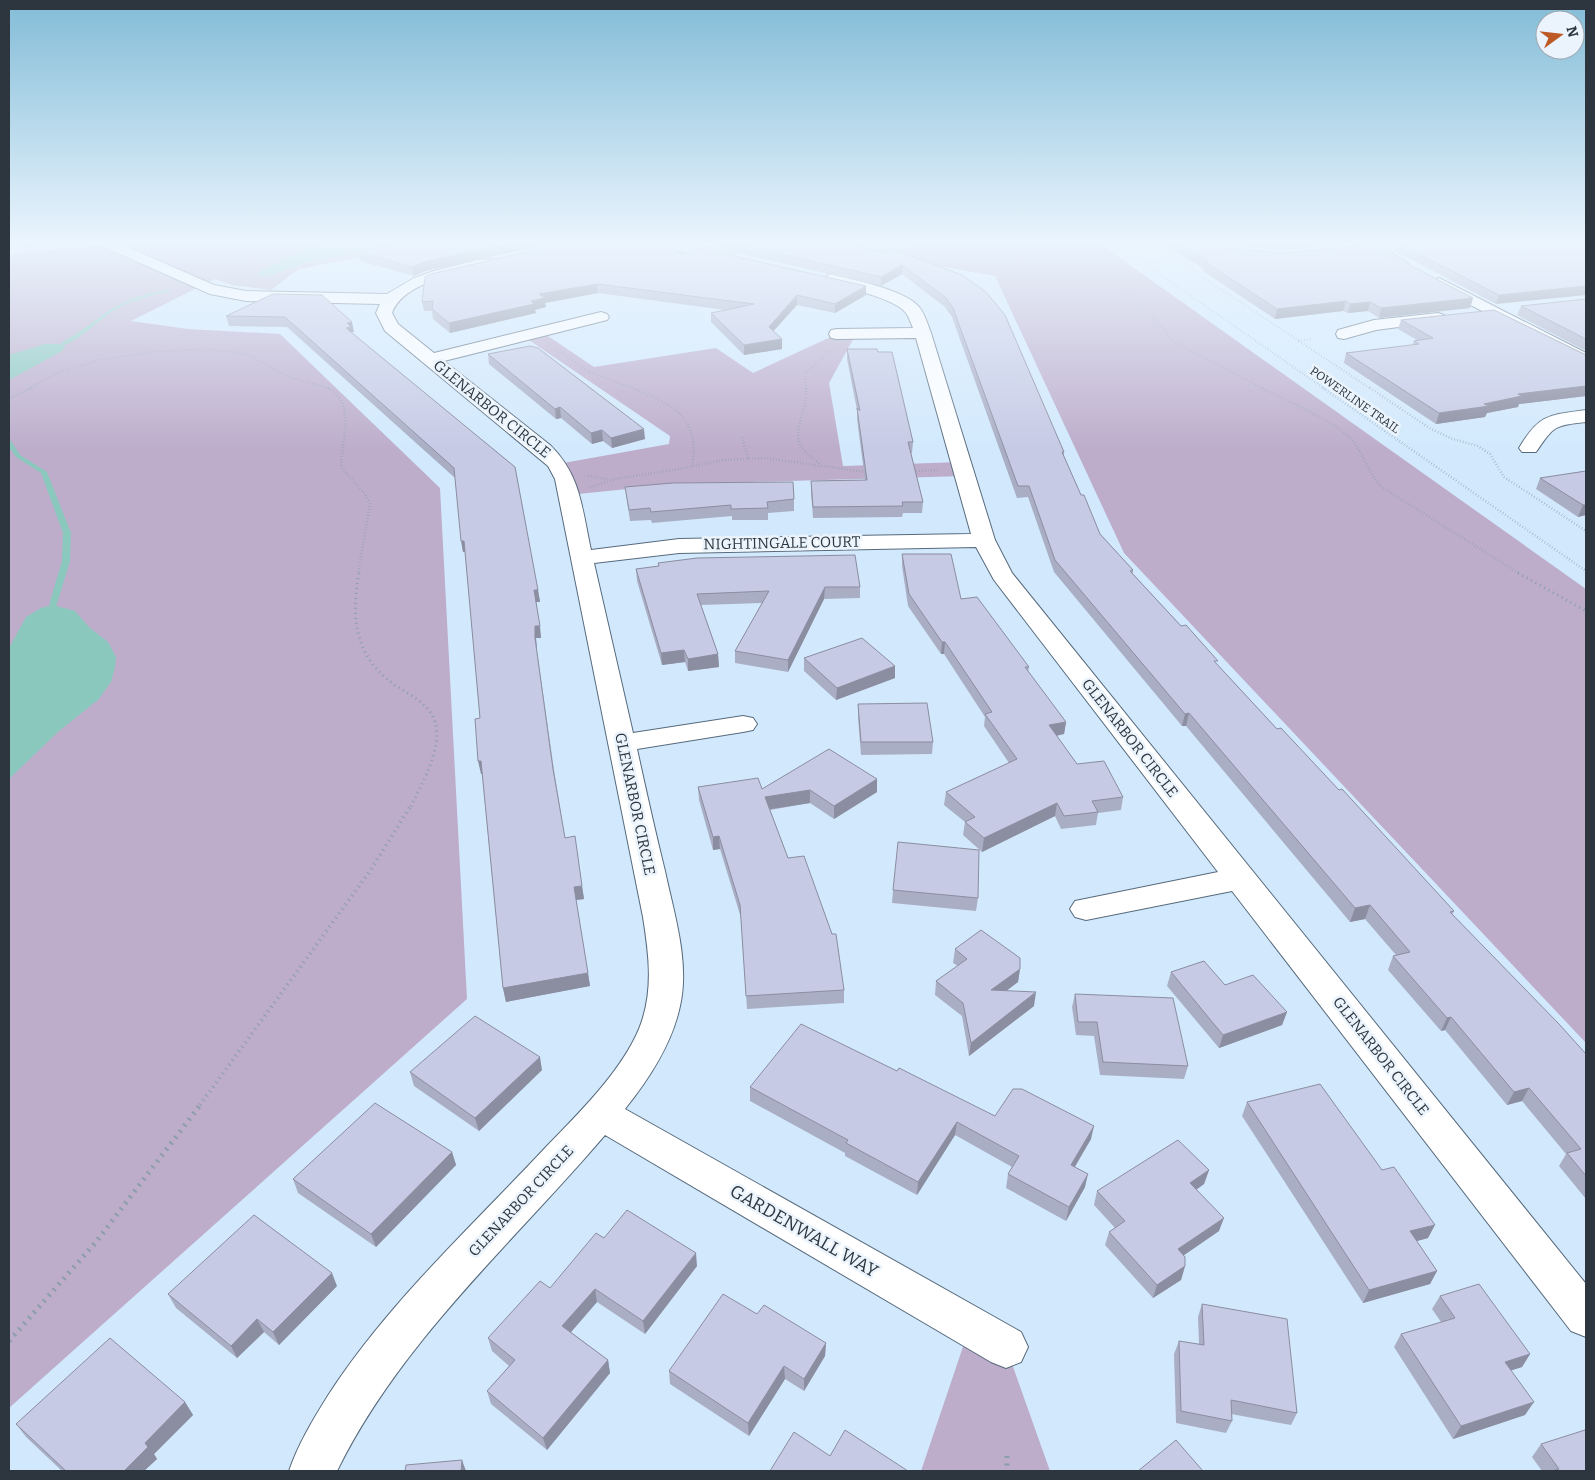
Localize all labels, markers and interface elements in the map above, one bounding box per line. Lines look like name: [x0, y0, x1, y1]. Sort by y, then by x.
north arrow: [1535, 10, 1585, 60]
text: N: [1562, 24, 1582, 39]
street label: GLENARBOR CIRCLE: [430, 356, 554, 462]
street label: POWERLINE TRAIL: [1307, 364, 1403, 436]
street label: NIGHTINGALE COURT: [703, 533, 861, 553]
street label: GLENARBOR CIRCLE: [1078, 675, 1182, 801]
street label: GLENARBOR CIRCLE: [611, 731, 659, 877]
street label: GLENARBOR CIRCLE: [1329, 993, 1433, 1119]
street label: GLENARBOR CIRCLE: [465, 1142, 577, 1260]
street label: GARDENWALL WAY: [726, 1180, 882, 1283]

